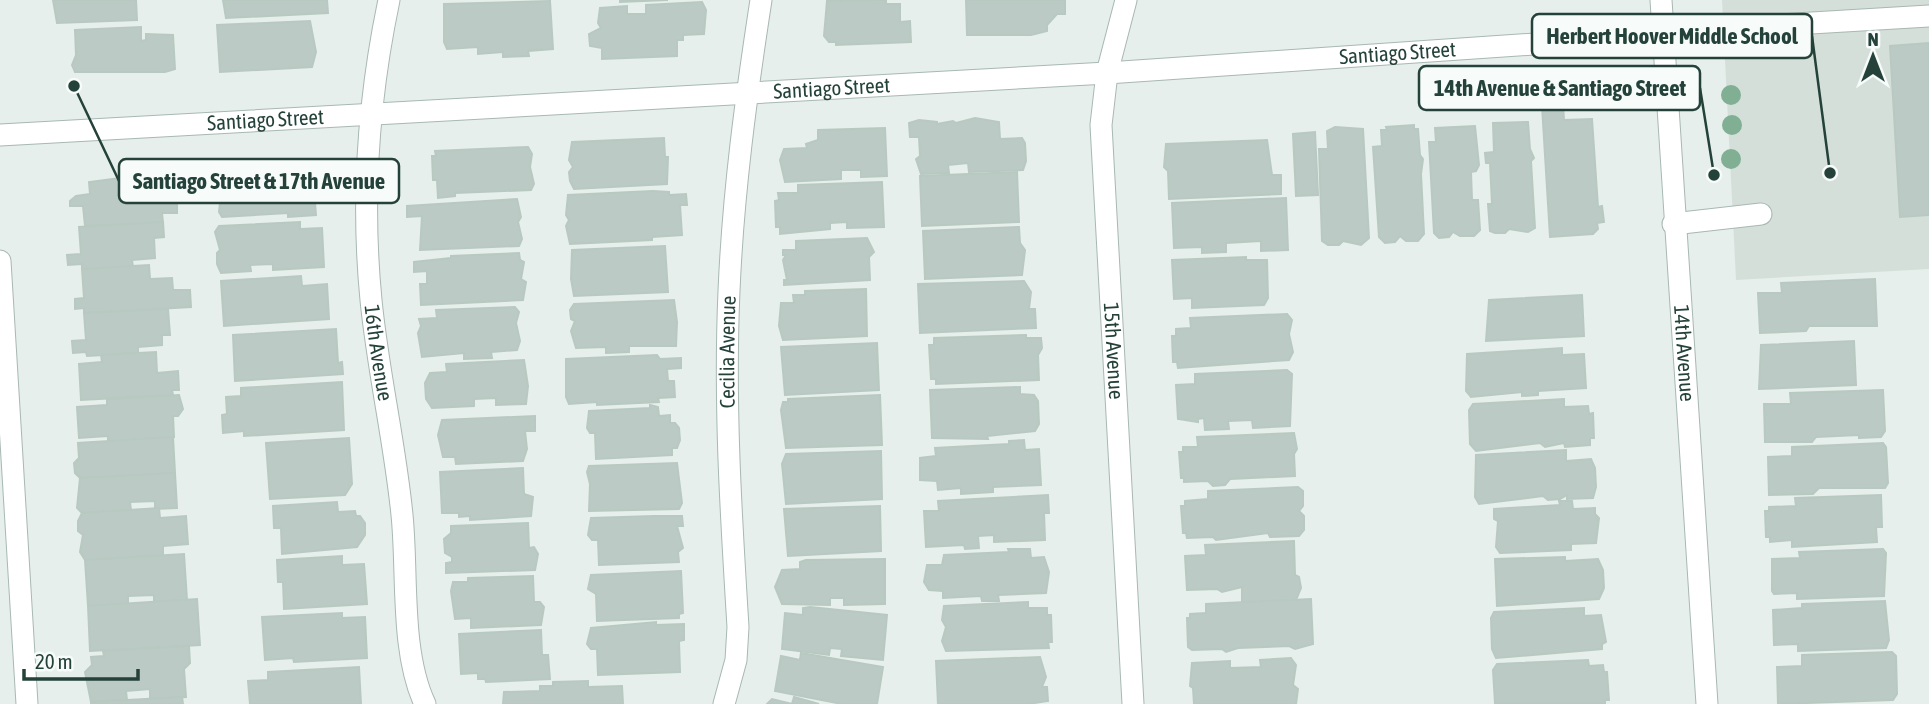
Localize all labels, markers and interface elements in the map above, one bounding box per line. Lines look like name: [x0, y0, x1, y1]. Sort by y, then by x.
callout: Herbert Hoover Middle School: [1532, 14, 1812, 58]
north arrow: [1838, 21, 1908, 91]
text: Herbert Hoover Middle School: [1546, 23, 1799, 49]
text: N: [1867, 28, 1879, 50]
street label: Santiago Street: [1338, 36, 1457, 68]
callout: 14th Avenue & Santiago Street: [1419, 66, 1700, 110]
street label: Santiago Street: [773, 72, 891, 103]
text: 14th Avenue & Santiago Street: [1434, 75, 1687, 101]
street label: Santiago Street: [206, 104, 325, 134]
callout: Santiago Street & 17th Avenue: [119, 159, 399, 203]
text: Santiago Street & 17th Avenue: [133, 168, 385, 194]
street label: Cecilia Avenue: [714, 295, 740, 409]
street label: 15th Avenue: [1100, 302, 1129, 400]
street label: 16th Avenue: [361, 303, 398, 403]
street label: 14th Avenue: [1670, 304, 1700, 402]
scale bar: [24, 638, 138, 682]
text: 20 m: [35, 649, 73, 673]

